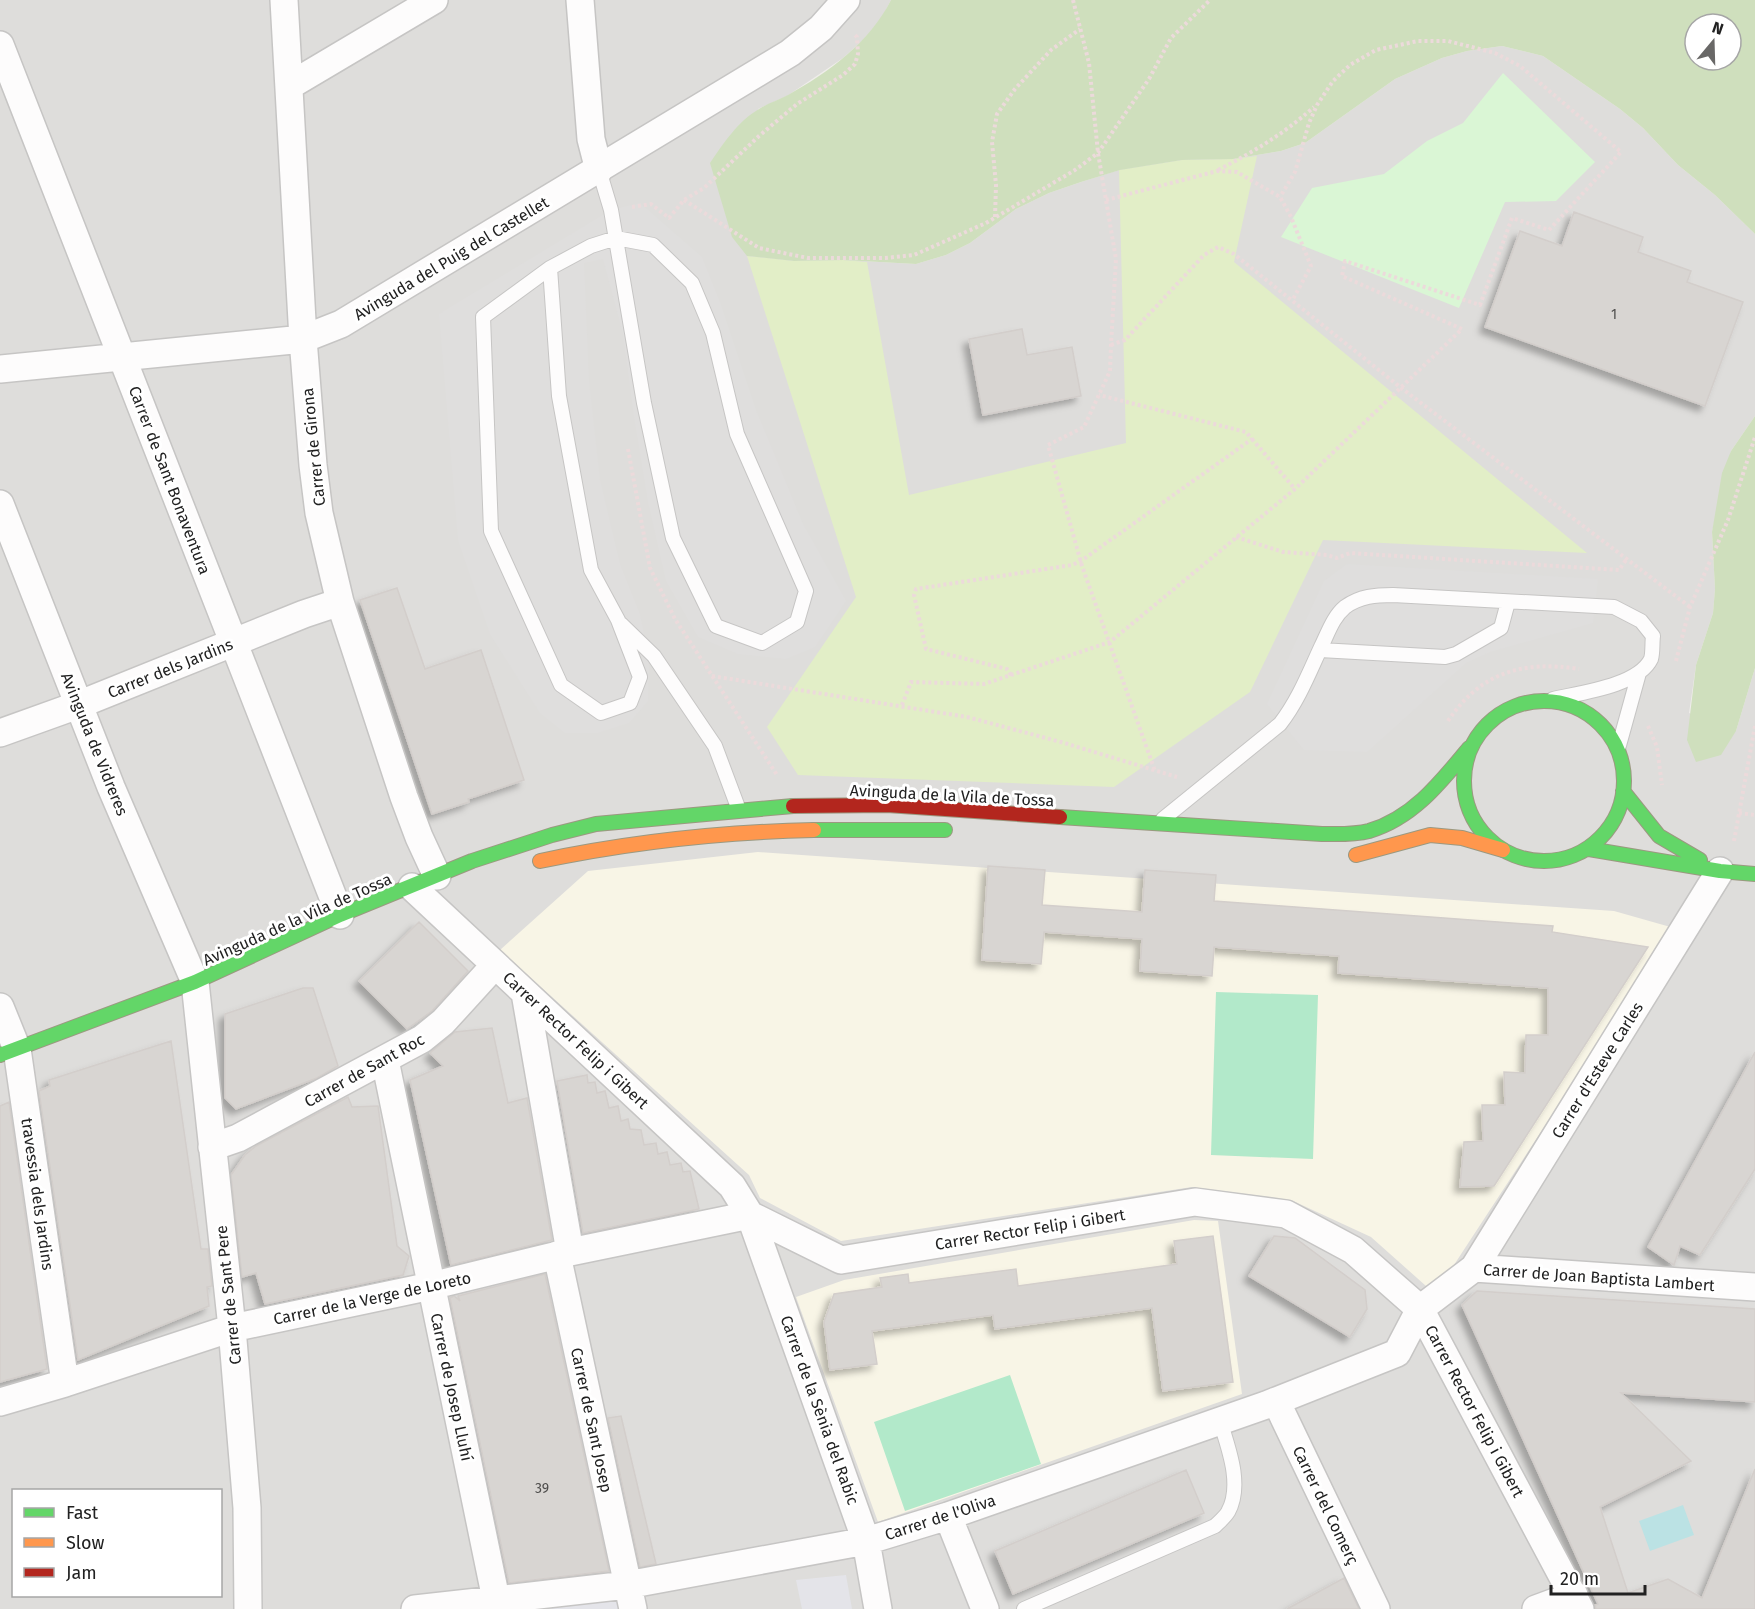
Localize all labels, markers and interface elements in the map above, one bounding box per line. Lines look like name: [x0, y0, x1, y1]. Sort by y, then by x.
north arrow: [1683, 12, 1743, 72]
text: N: [1710, 18, 1726, 39]
street label: Avinguda del Puig del Castellet: [351, 193, 552, 324]
house number: 1: [1611, 306, 1617, 323]
street label: Carrer de Sant Bonaventura: [125, 383, 214, 577]
street label: Carrer de Girona: [298, 387, 329, 507]
street label: Carrer dels Jardins: [105, 635, 236, 702]
street label: Avinguda de Vidreres: [57, 670, 132, 819]
street label: Avinguda de la Vila de Tossa: [849, 781, 1055, 810]
street label: Avinguda de la Vila de Tossa: [200, 869, 394, 970]
street label: Carrer Rector Felip i Gibert: [499, 968, 653, 1113]
street label: Carrer d'Esteve Carles: [1548, 999, 1647, 1142]
street label: Carrer de Sant Roc: [301, 1029, 428, 1111]
street label: travessia dels Jardins: [17, 1117, 58, 1271]
street label: Carrer Rector Felip i Gibert: [934, 1205, 1127, 1254]
street label: Carrer de Sant Pere: [212, 1224, 245, 1365]
street label: Carrer de Joan Baptista Lambert: [1483, 1260, 1716, 1295]
street label: Carrer de la Verge de Loreto: [272, 1268, 473, 1329]
street label: Carrer de Josep Lluhí: [427, 1311, 477, 1463]
street label: Carrer de la Sènia del Rabic: [776, 1313, 863, 1508]
street label: Carrer Rector Felip i Gibert: [1421, 1322, 1528, 1501]
street label: Carrer de Sant Josep: [567, 1346, 616, 1494]
street label: Carrer del Comerç: [1288, 1443, 1363, 1568]
house number: 39: [535, 1480, 549, 1497]
legend: [12, 1489, 222, 1597]
street label: Carrer de l'Oliva: [882, 1491, 998, 1544]
text: Fast: [66, 1502, 99, 1524]
text: Slow: [66, 1532, 105, 1554]
scale bar: [1551, 1558, 1646, 1596]
text: Jam: [66, 1562, 97, 1584]
text: 20 m: [1560, 1568, 1599, 1590]

